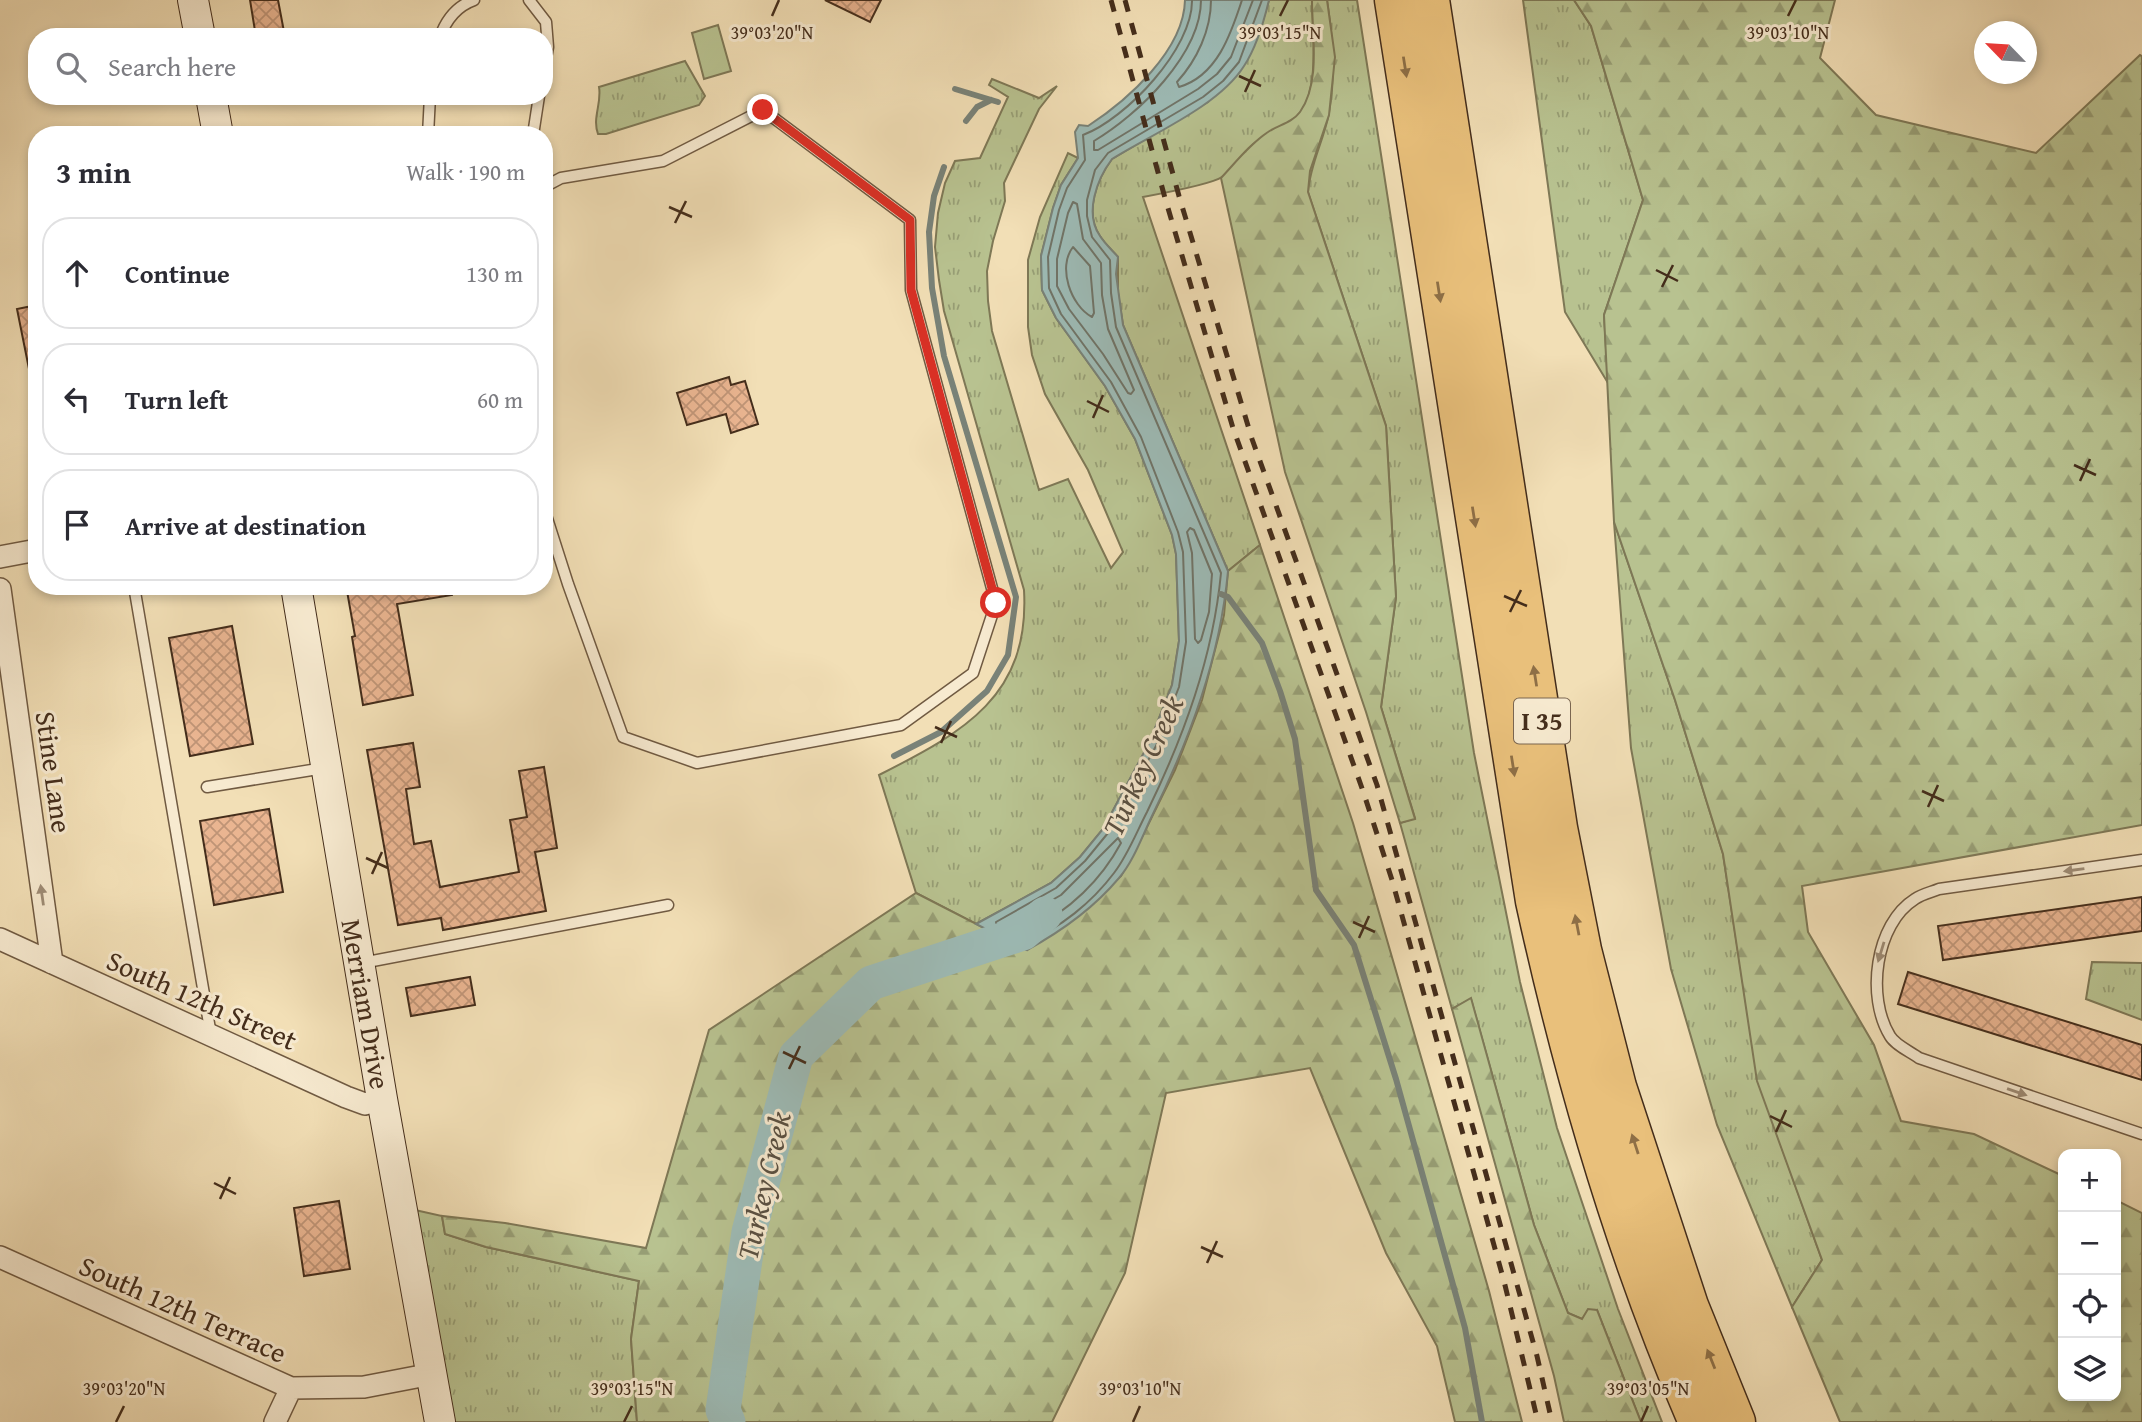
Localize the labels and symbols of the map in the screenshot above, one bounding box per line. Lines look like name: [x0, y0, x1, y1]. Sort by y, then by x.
text: 39°03'20"N: [731, 19, 814, 46]
text: 39°03'15"N: [1239, 19, 1322, 46]
text: 39°03'10"N: [1747, 19, 1830, 46]
north arrow: [1974, 21, 2037, 84]
one-way arrow: [1400, 57, 1411, 79]
route end: [747, 94, 778, 125]
one-way arrow: [1434, 281, 1445, 303]
one-way arrow: [1469, 506, 1480, 528]
route start: [980, 587, 1011, 618]
one-way arrow: [1529, 665, 1540, 687]
water label: Turkey Creek: [1090, 688, 1194, 843]
road number: I 35: [1514, 698, 1570, 744]
street label: Stine Lane: [26, 709, 83, 835]
one-way arrow: [1508, 755, 1519, 777]
one-way arrow: [2063, 864, 2085, 875]
one-way arrow: [37, 884, 48, 906]
one-way arrow: [1571, 913, 1582, 935]
street label: Merriam Drive: [331, 916, 402, 1092]
street label: South 12th Street: [100, 939, 304, 1060]
one-way arrow: [1876, 942, 1886, 963]
one-way arrow: [2006, 1087, 2027, 1098]
water label: Turkey Creek: [725, 1107, 802, 1264]
one-way arrow: [1629, 1134, 1640, 1155]
street label: South 12th Terrace: [73, 1244, 293, 1373]
one-way arrow: [1705, 1348, 1716, 1369]
text: 39°03'20"N: [83, 1375, 166, 1402]
text: 39°03'15"N: [591, 1375, 674, 1402]
text: 39°03'10"N: [1099, 1375, 1182, 1402]
text: 39°03'05"N: [1607, 1375, 1690, 1402]

